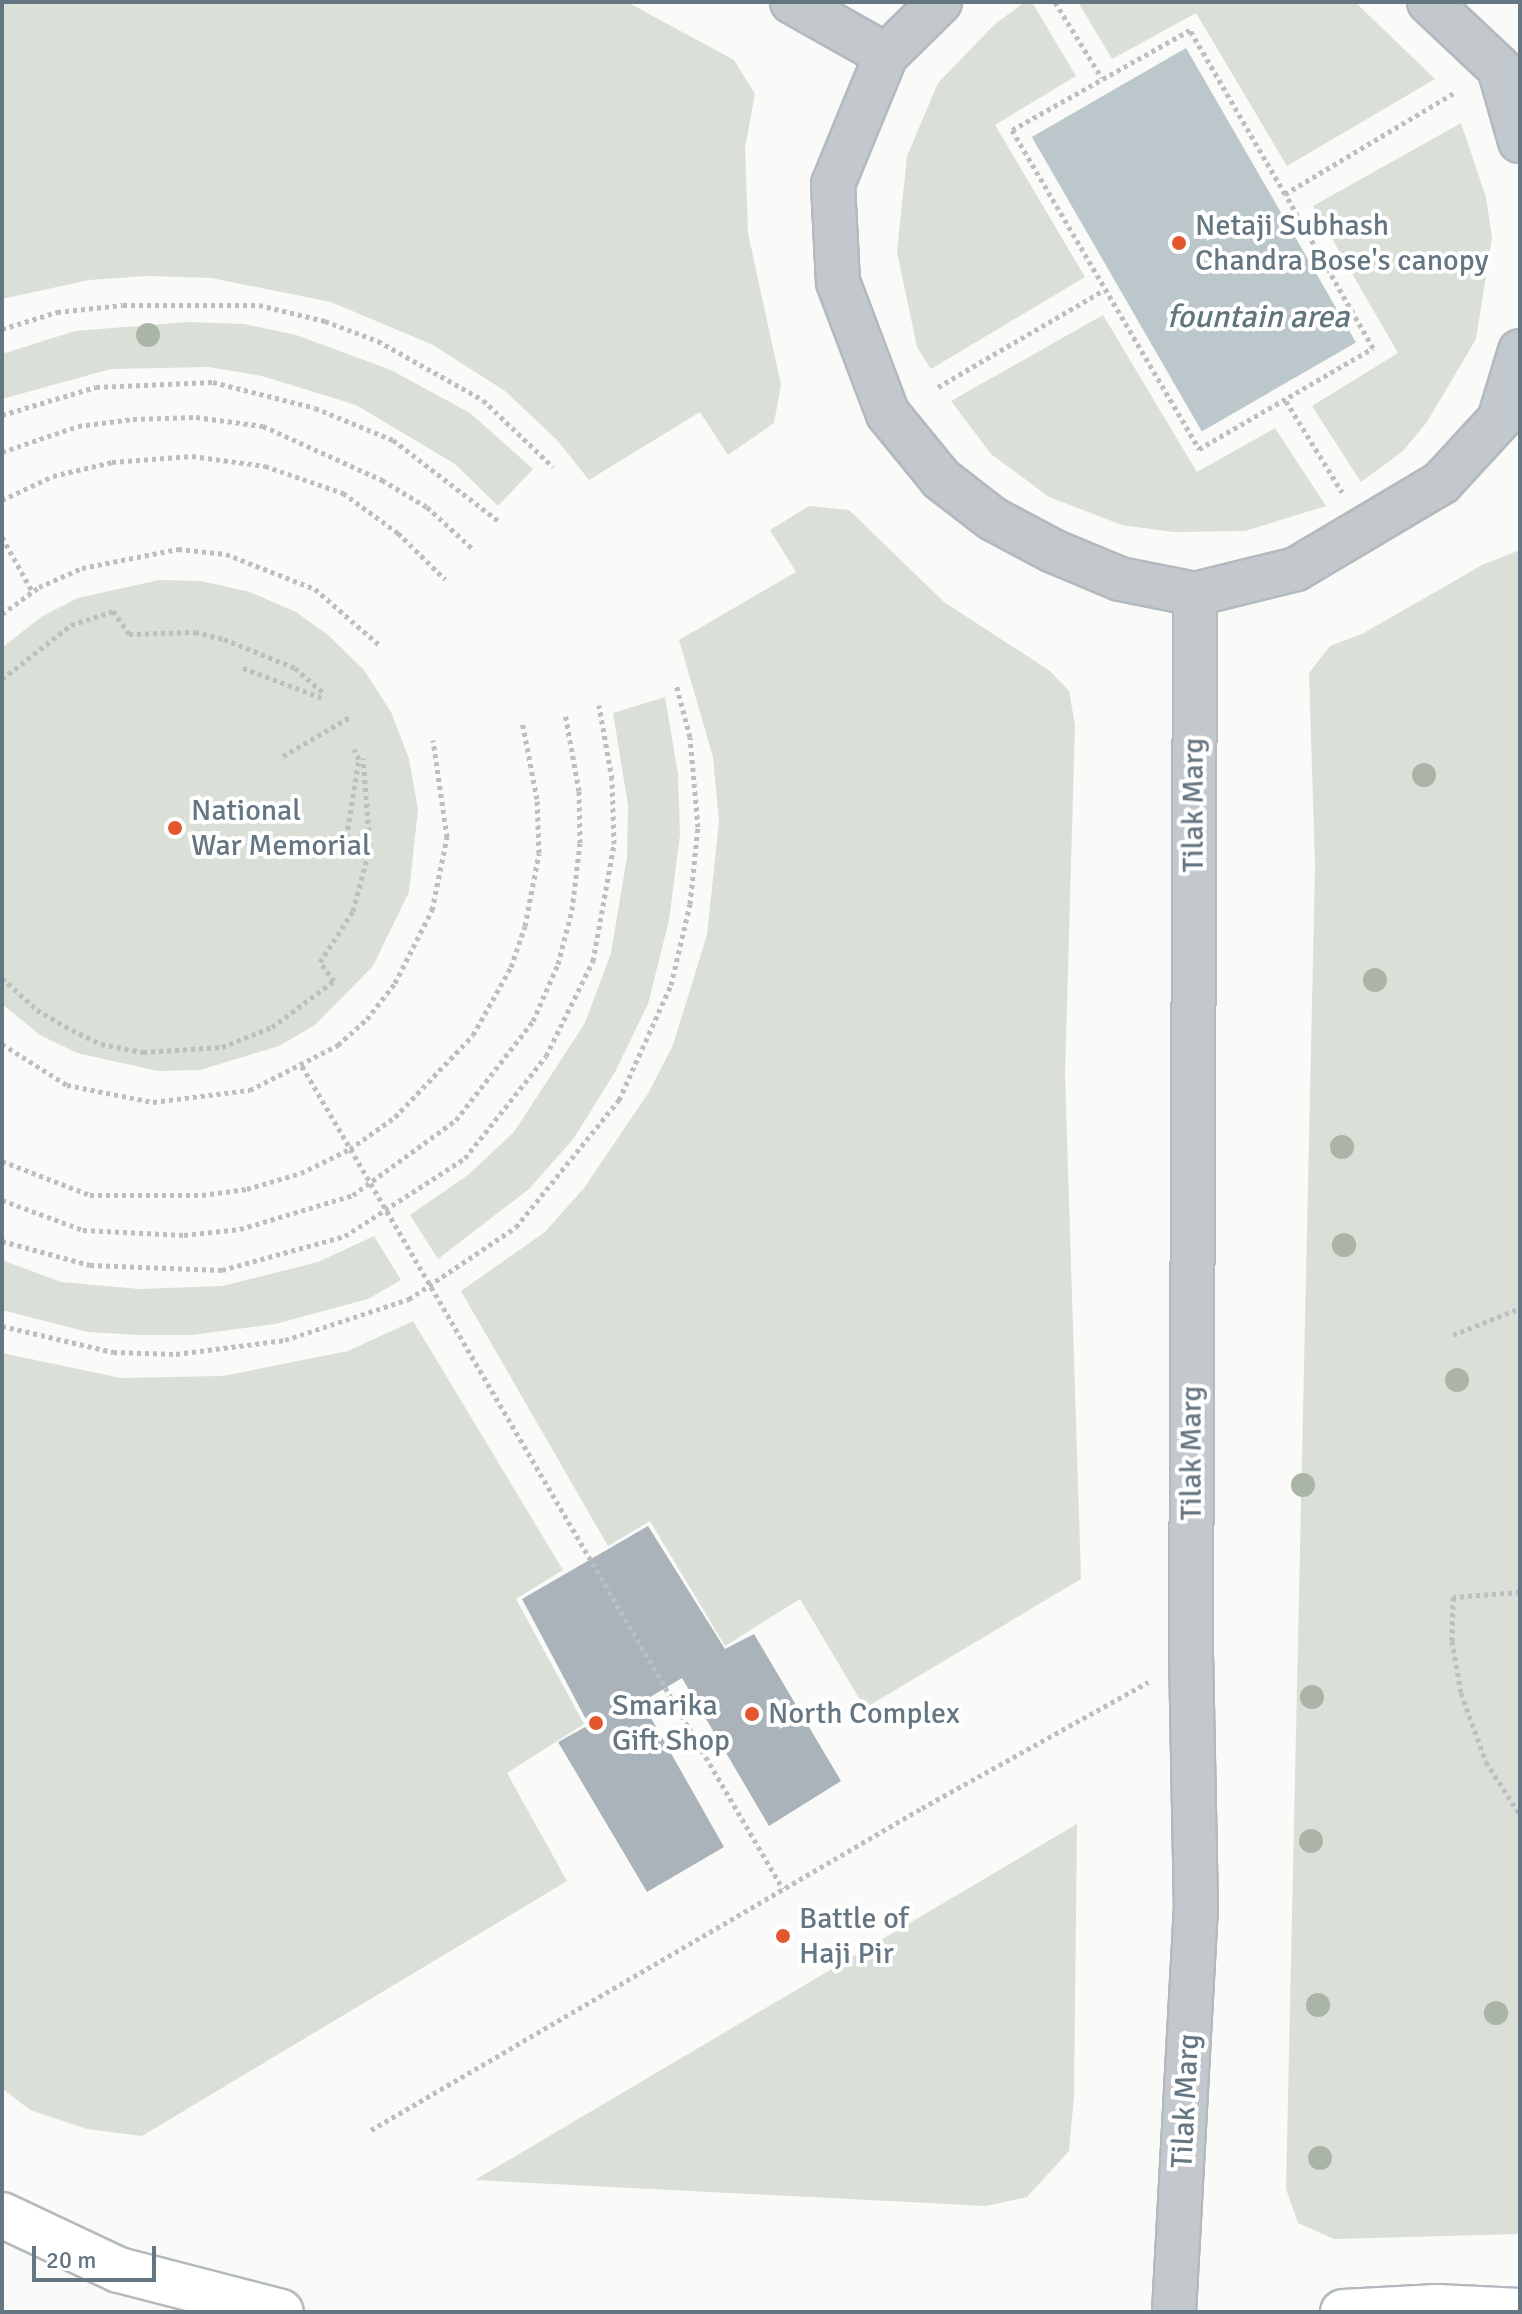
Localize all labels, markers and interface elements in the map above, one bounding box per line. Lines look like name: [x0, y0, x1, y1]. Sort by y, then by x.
place label: Netaji Subhash Chandra Bose's canopy: [1195, 208, 1489, 278]
marker: Netaji Subhash Chandra Bose's canopy: [1170, 234, 1188, 252]
water label: fountain area: [1167, 298, 1349, 336]
street label: Tilak Marg: [1176, 738, 1212, 872]
place label: National War Memorial: [191, 793, 371, 864]
marker: National War Memorial: [166, 819, 184, 837]
street label: Tilak Marg: [1174, 1386, 1210, 1520]
place label: Smarika Gift Shop: [612, 1688, 730, 1758]
place label: North Complex: [768, 1696, 960, 1732]
marker: North Complex: [743, 1705, 761, 1723]
marker: Smarika Gift Shop: [587, 1714, 605, 1732]
place label: Battle of Haji Pir: [799, 1901, 909, 1972]
marker: Battle of Haji Pir: [774, 1927, 792, 1945]
street label: Tilak Marg: [1165, 2033, 1207, 2169]
scale bar: [36, 2230, 160, 2280]
text: 20 m: [46, 2245, 96, 2275]

